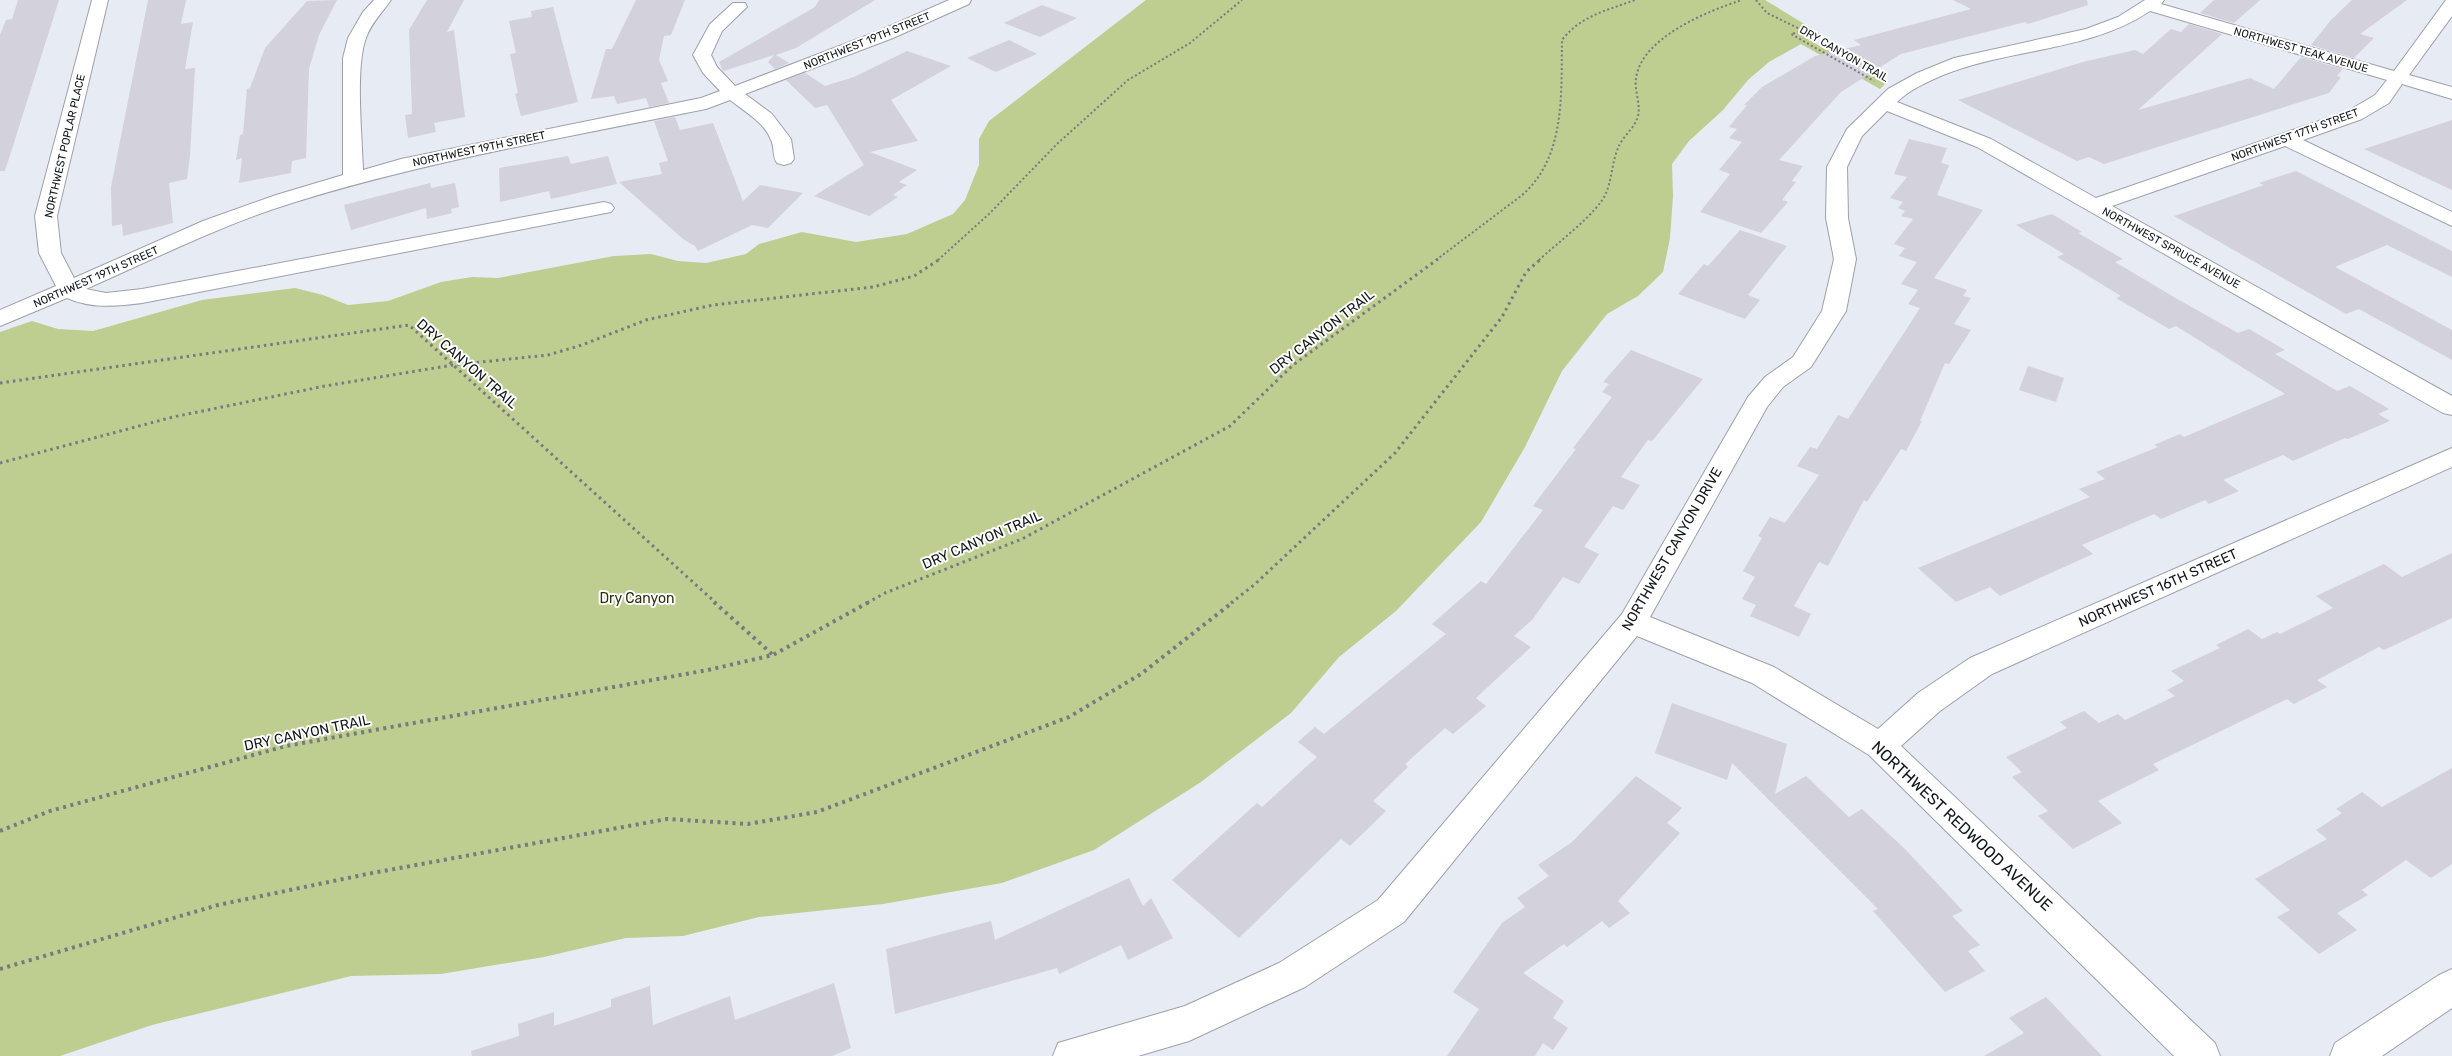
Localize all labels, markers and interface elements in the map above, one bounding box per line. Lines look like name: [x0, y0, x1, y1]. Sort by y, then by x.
street label: NORTHWEST 19TH STREET: [802, 9, 933, 72]
street label: DRY CANYON TRAIL: [1797, 23, 1891, 85]
street label: NORTHWEST TEAK AVENUE: [2232, 25, 2370, 76]
street label: NORTHWEST POPLAR PLACE: [42, 73, 88, 219]
street label: NORTHWEST 17TH STREET: [2229, 106, 2361, 164]
street label: NORTHWEST 19TH STREET: [411, 128, 547, 169]
street label: NORTHWEST SPRUCE AVENUE: [2100, 205, 2242, 292]
street label: NORTHWEST 19TH STREET: [31, 243, 161, 311]
street label: DRY CANYON TRAIL: [1266, 286, 1378, 378]
street label: DRY CANYON TRAIL: [413, 316, 521, 413]
street label: NORTHWEST CANYON DRIVE: [1618, 464, 1726, 634]
street label: DRY CANYON TRAIL: [920, 507, 1044, 573]
street label: NORTHWEST 16TH STREET: [2076, 545, 2240, 631]
park label: Dry Canyon: [599, 590, 675, 607]
street label: DRY CANYON TRAIL: [243, 711, 372, 755]
street label: NORTHWEST REDWOOD AVENUE: [1868, 737, 2056, 915]

